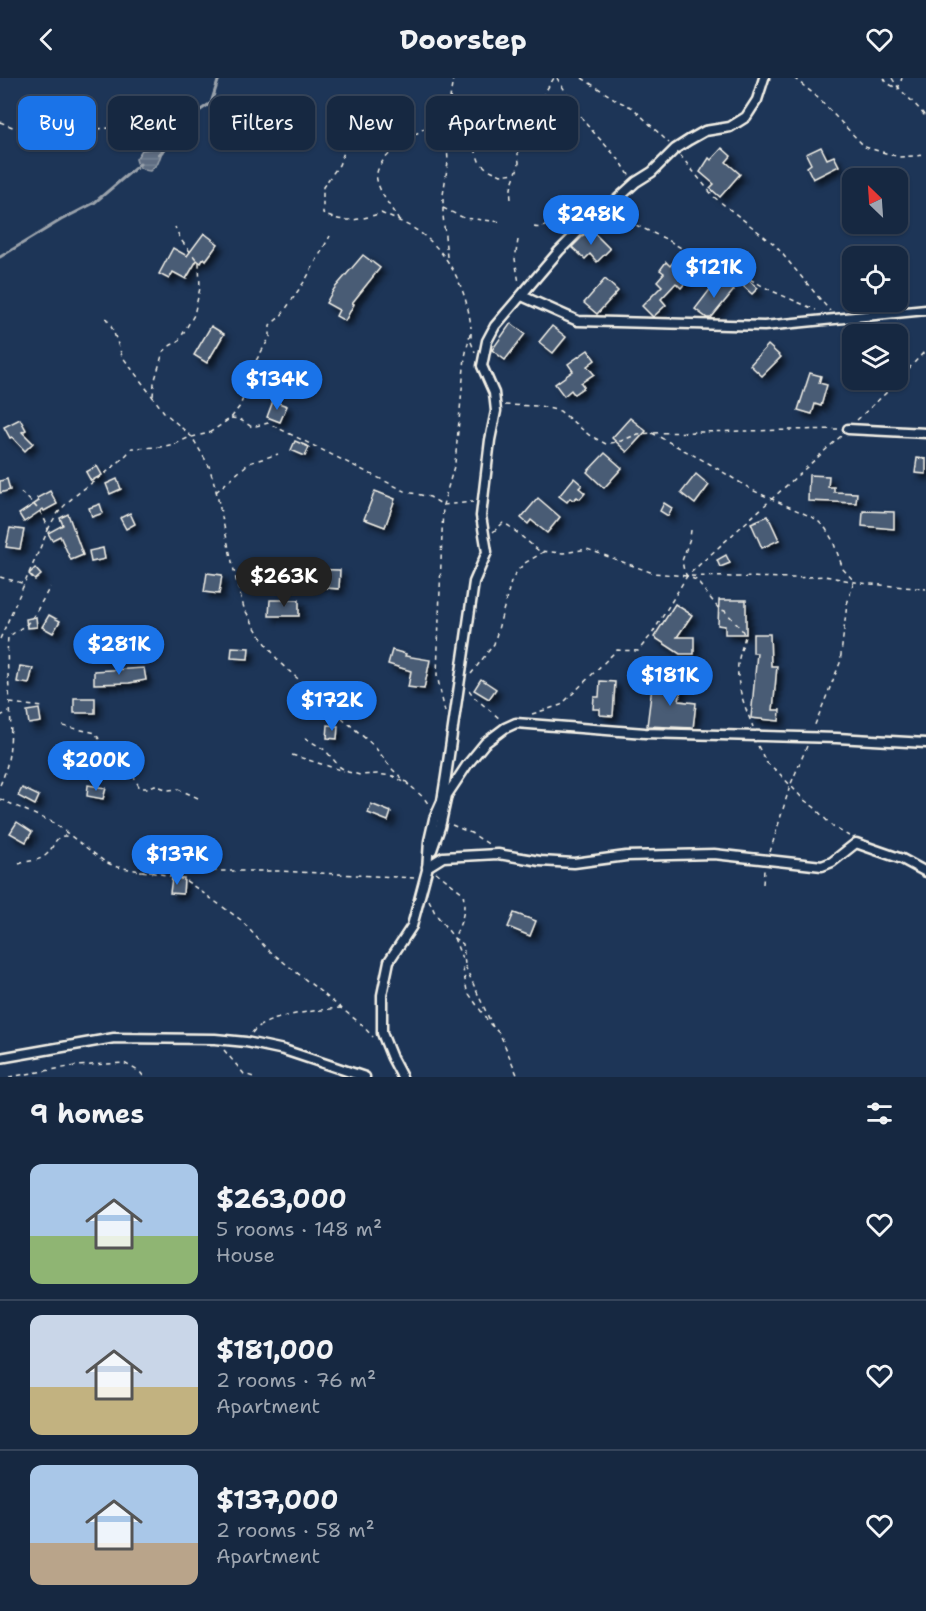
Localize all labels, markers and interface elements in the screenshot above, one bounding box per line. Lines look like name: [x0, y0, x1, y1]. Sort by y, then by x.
text: Doorstep: [399, 21, 527, 58]
icon: back: [30, 23, 63, 56]
icon: heart: [863, 23, 896, 56]
chip: Buy: [18, 96, 96, 150]
chip: Rent: [108, 96, 198, 150]
chip: Filters: [210, 96, 315, 150]
chip: New: [327, 96, 414, 150]
chip: Apartment: [426, 96, 578, 150]
north arrow: [842, 168, 908, 234]
map controls: [842, 168, 908, 390]
pin: $248K: [549, 195, 633, 246]
text: $248K: [557, 201, 625, 227]
button: locate: [842, 246, 908, 312]
pin: $121K: [672, 248, 756, 299]
text: $121K: [685, 254, 743, 280]
button: layers: [842, 324, 908, 390]
pin: $134K: [235, 360, 319, 411]
text: $134K: [245, 366, 309, 392]
pin: $263K: [242, 557, 326, 608]
text: $263K: [250, 563, 318, 589]
pin: $281K: [77, 625, 161, 676]
text: $281K: [87, 631, 151, 657]
pin: $181K: [628, 656, 712, 707]
text: $181K: [641, 662, 699, 688]
pin: $172K: [290, 681, 374, 732]
text: $172K: [301, 687, 363, 713]
pin: $200K: [54, 741, 138, 792]
text: $200K: [62, 747, 130, 773]
pin: $137K: [135, 835, 219, 886]
text: $137K: [146, 841, 208, 867]
text: 9 homes: [30, 1096, 144, 1131]
icon: filters: [863, 1097, 896, 1130]
text: $263,000: [216, 1181, 347, 1216]
icon: home: [78, 1188, 150, 1260]
icon: heart: [863, 1208, 896, 1241]
text: 5 rooms · 148 m²: [216, 1216, 382, 1242]
text: House: [216, 1242, 275, 1268]
text: $181,000: [216, 1332, 334, 1367]
icon: home: [78, 1339, 150, 1411]
icon: heart: [863, 1359, 896, 1392]
text: 2 rooms · 76 m²: [216, 1367, 376, 1393]
text: Apartment: [216, 1393, 320, 1419]
text: $137,000: [216, 1482, 338, 1517]
icon: home: [78, 1489, 150, 1561]
icon: heart: [863, 1509, 896, 1542]
text: 2 rooms · 58 m²: [216, 1517, 375, 1543]
text: Apartment: [216, 1543, 320, 1569]

